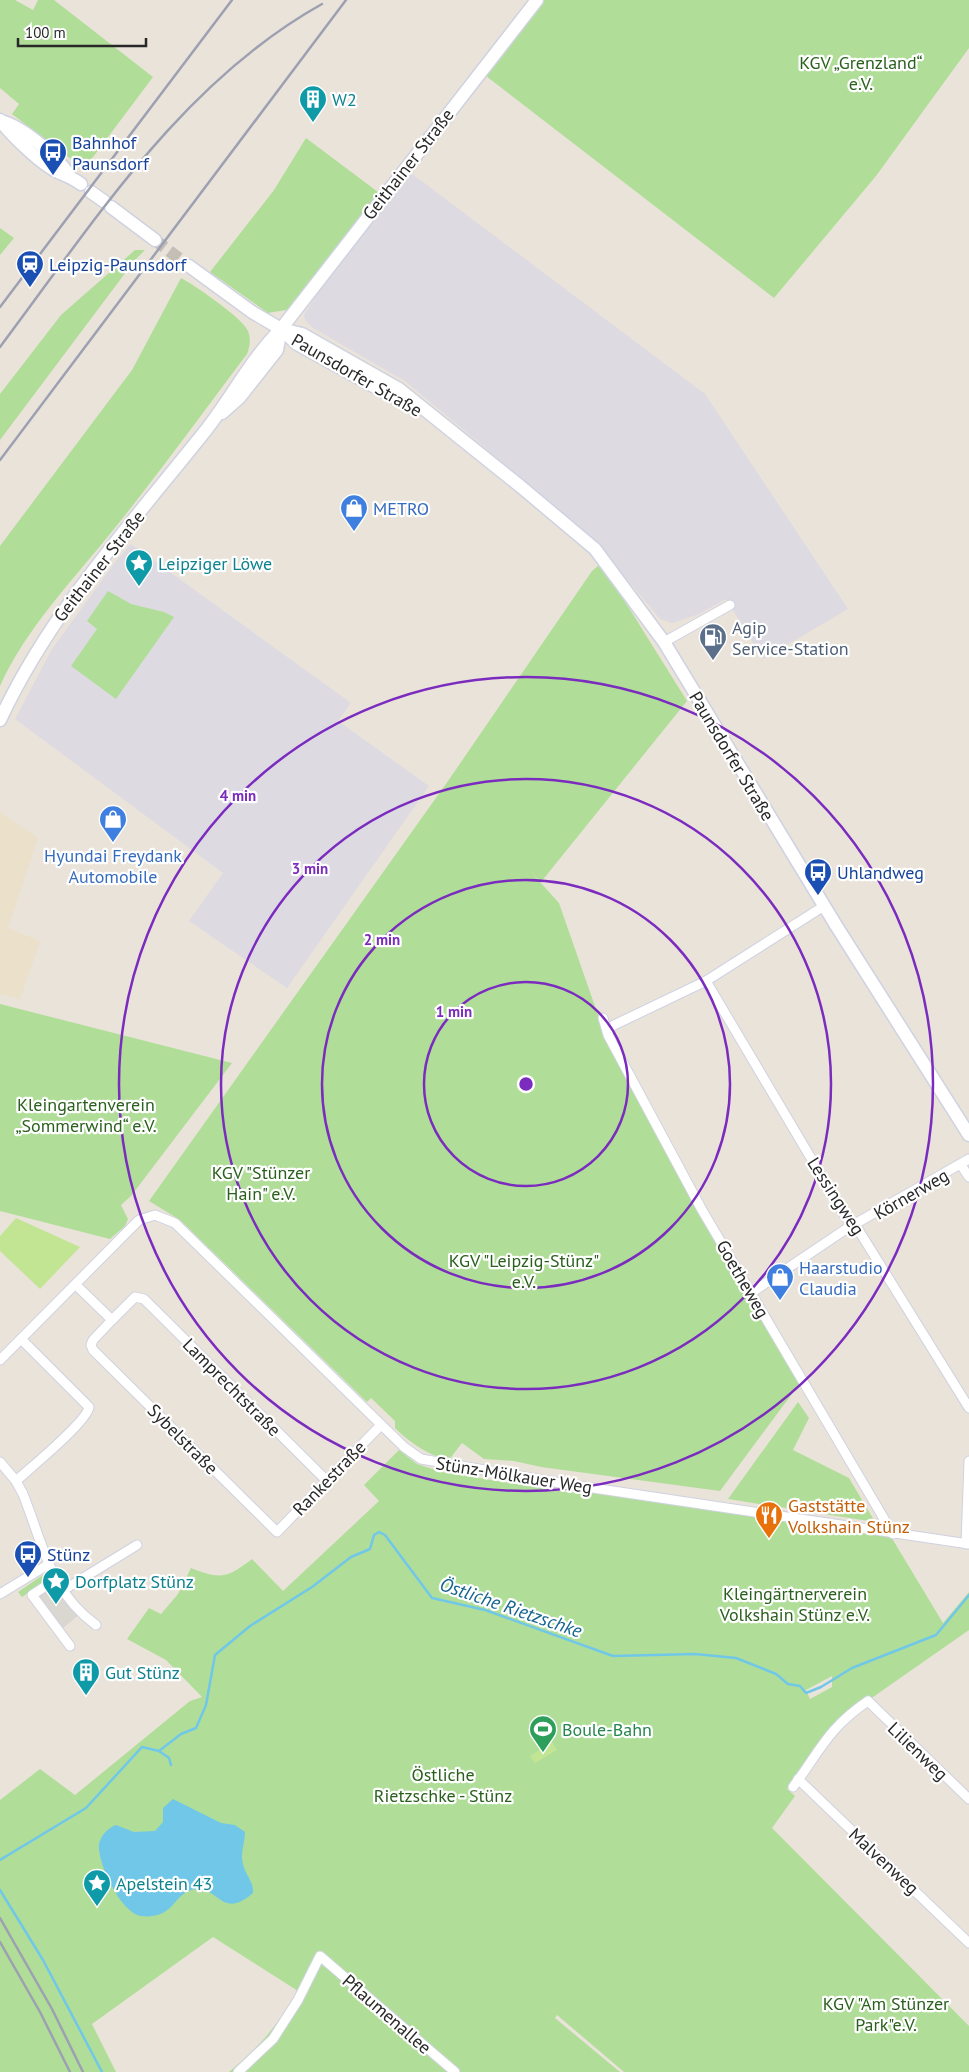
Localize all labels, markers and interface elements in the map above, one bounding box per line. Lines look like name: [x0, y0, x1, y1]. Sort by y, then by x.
scale bar: [18, 15, 145, 47]
text: 100 m: [25, 23, 66, 42]
park label: KGV „Grenzland“ e.V.: [799, 51, 923, 95]
building icon: W2: [298, 84, 328, 123]
place label: W2: [332, 88, 357, 111]
street label: Geithainer Straße: [357, 104, 459, 224]
place label: Bahnhof Paunsdorf: [72, 131, 150, 175]
bus stop icon: Bahnhof Paunsdorf: [38, 137, 68, 176]
station icon: Leipzig-Paunsdorf: [15, 249, 45, 288]
place label: Leipzig-Paunsdorf: [49, 253, 188, 276]
street label: Paunsdorfer Straße: [288, 328, 426, 422]
shop icon: METRO: [339, 493, 369, 532]
place label: METRO: [373, 497, 429, 520]
street label: Geithainer Straße: [48, 506, 150, 626]
place icon: Leipziger Löwe: [124, 548, 154, 587]
place label: Leipziger Löwe: [158, 552, 272, 575]
place label: Agip Service-Station: [732, 616, 849, 660]
fuel station icon: Agip Service-Station: [698, 622, 728, 661]
street label: Paunsdorfer Straße: [684, 687, 780, 825]
text: 4 min: [220, 786, 256, 805]
shop icon: Hyundai Freydank Automobile: [98, 804, 128, 843]
place label: Hyundai Freydank Automobile: [44, 844, 182, 888]
bus stop icon: Uhlandweg: [803, 857, 833, 896]
text: 3 min: [292, 859, 328, 878]
place label: Uhlandweg: [837, 861, 924, 884]
text: 2 min: [364, 930, 400, 949]
text: 1 min: [436, 1002, 472, 1021]
centre of rings: [517, 1075, 535, 1093]
park label: Kleingartenverein „Sommerwind“ e.V.: [15, 1093, 157, 1137]
street label: Lessingweg: [802, 1153, 870, 1239]
park label: KGV "Stünzer Hain" e.V.: [212, 1161, 310, 1205]
street label: Körnerweg: [869, 1163, 953, 1225]
street label: Goetheweg: [711, 1236, 775, 1322]
park label: KGV "Leipzig-Stünz" e.V.: [449, 1249, 599, 1293]
place label: Haarstudio Claudia: [799, 1256, 883, 1300]
shop icon: Haarstudio Claudia: [765, 1262, 795, 1301]
street label: Lamprechtstraße: [178, 1333, 286, 1441]
street label: Sybelstraße: [143, 1399, 223, 1479]
street label: Rankestraße: [288, 1436, 370, 1520]
street label: Stünz-Mölkauer Weg: [434, 1451, 594, 1499]
place label: Gaststätte Volkshain Stünz: [787, 1494, 910, 1538]
restaurant icon: Gaststätte Volkshain Stünz: [754, 1500, 784, 1539]
bus stop icon: Stünz: [13, 1539, 43, 1578]
place label: Stünz: [47, 1543, 90, 1566]
place icon: Dorfplatz Stünz: [41, 1566, 71, 1605]
place label: Dorfplatz Stünz: [75, 1570, 194, 1593]
water label: Östliche Rietzschke: [437, 1571, 585, 1643]
park label: Kleingärtnerverein Volkshain Stünz e.V.: [719, 1582, 870, 1626]
building icon: Gut Stünz: [71, 1657, 101, 1696]
place label: Gut Stünz: [105, 1661, 180, 1684]
sports icon: Boule-Bahn: [528, 1714, 558, 1753]
street label: Lilienweg: [883, 1717, 953, 1785]
place label: Boule-Bahn: [562, 1718, 652, 1741]
park label: Östliche Rietzschke - Stünz: [374, 1763, 512, 1807]
street label: Malvenweg: [844, 1823, 924, 1899]
place icon: Apelstein 43: [82, 1868, 112, 1907]
place label: Apelstein 43: [116, 1872, 212, 1895]
street label: Pflaumenallee: [338, 1969, 436, 2059]
park label: KGV "Am Stünzer Park"e.V.: [823, 1992, 949, 2036]

